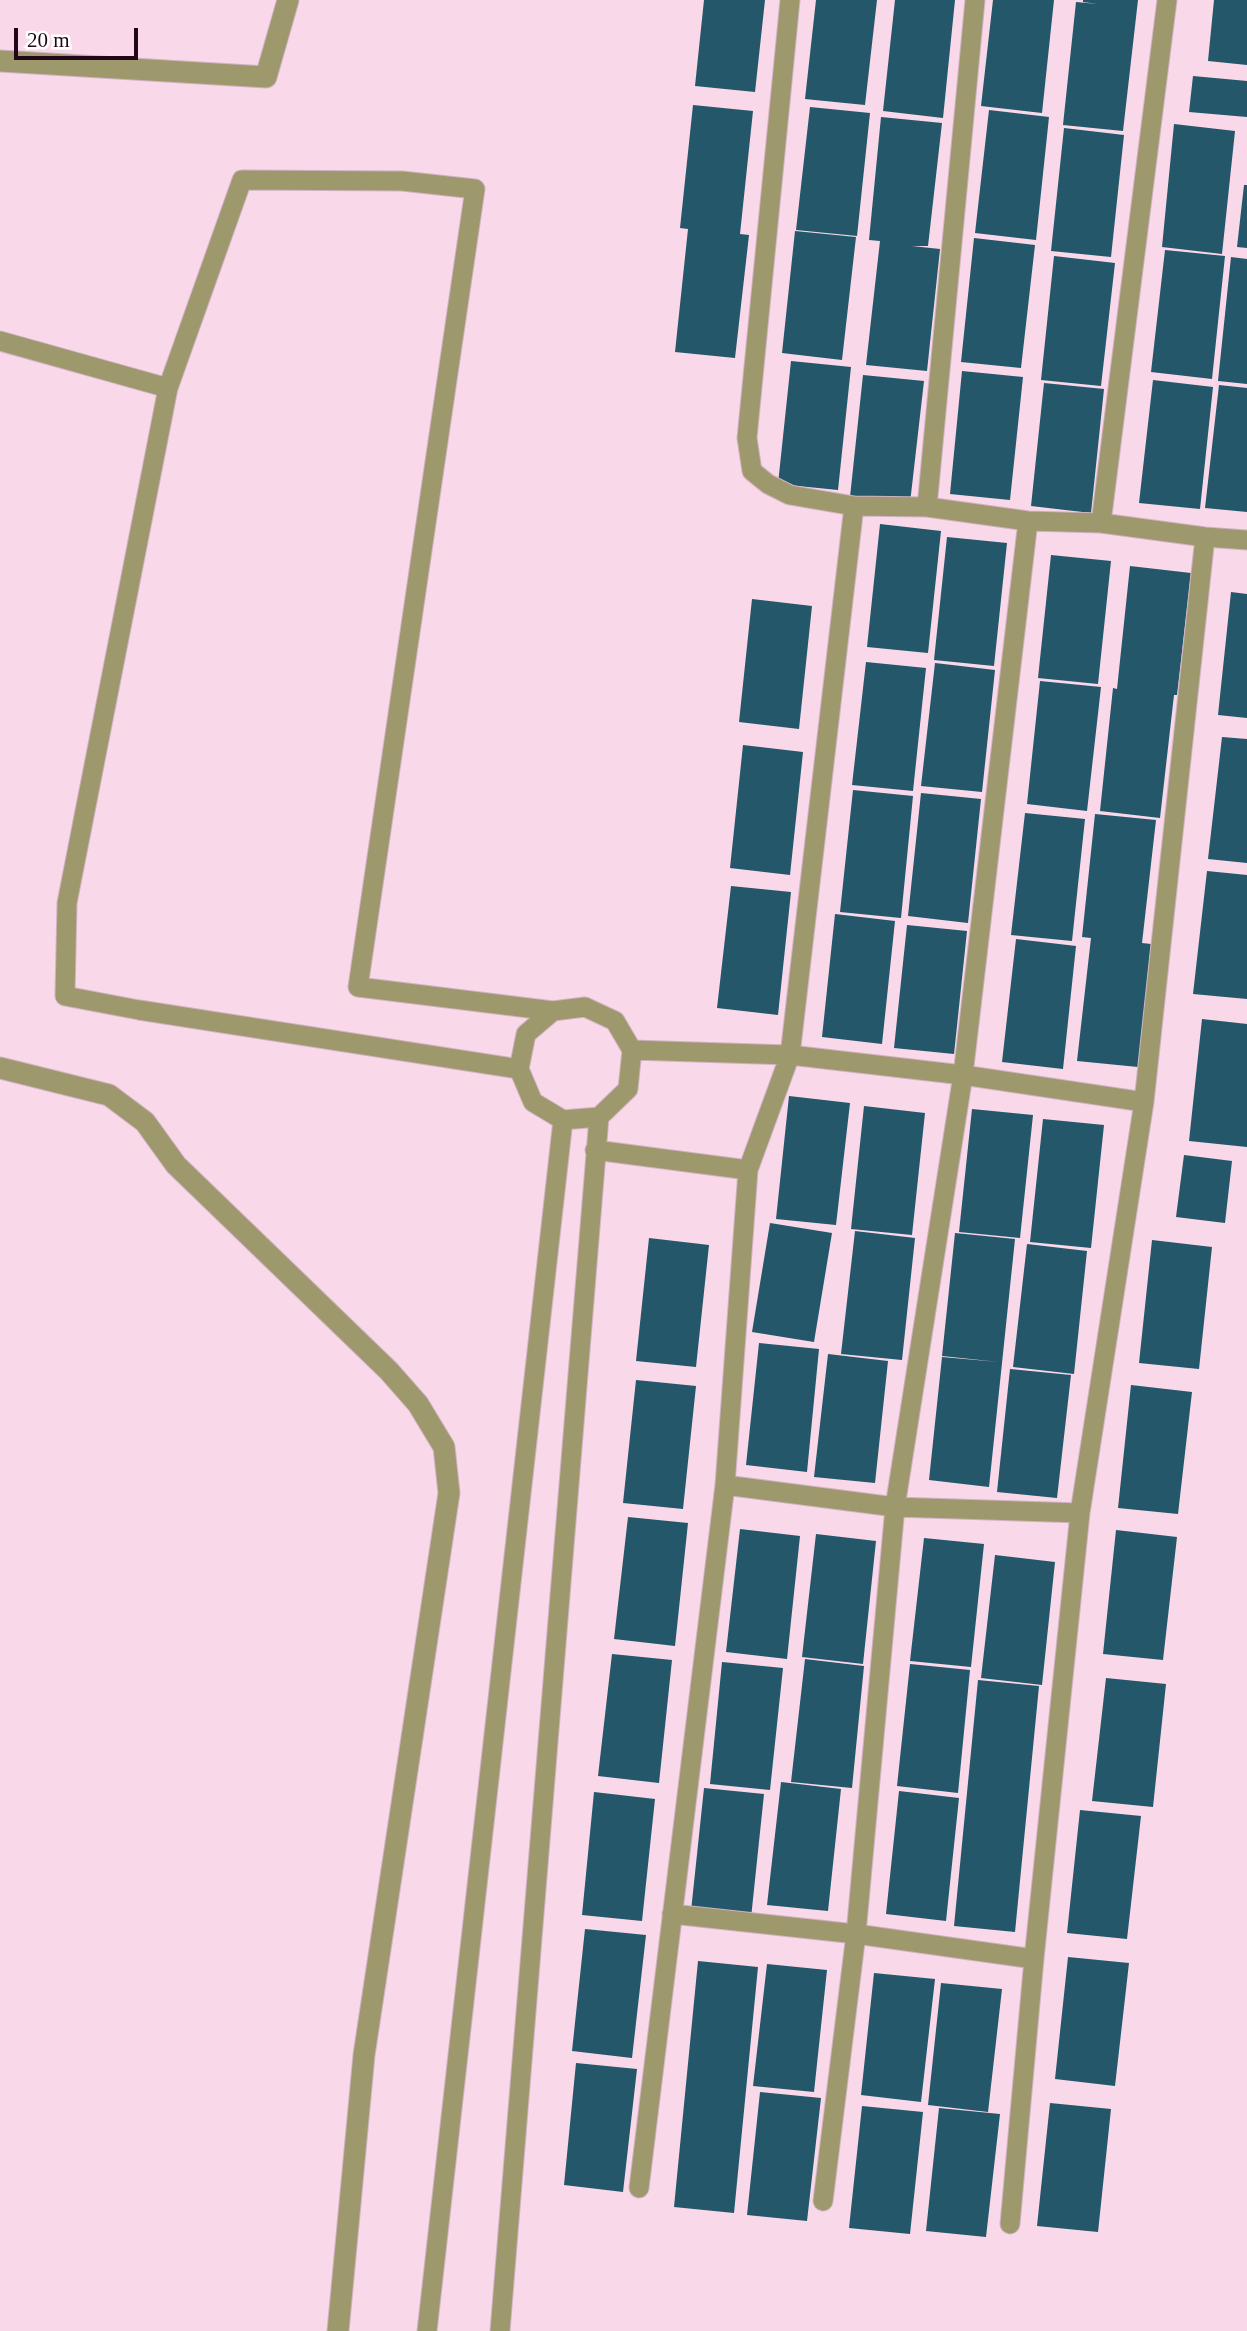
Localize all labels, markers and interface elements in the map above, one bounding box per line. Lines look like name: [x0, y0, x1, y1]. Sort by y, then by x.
scale bar: [18, 14, 142, 58]
text: 20 m: [27, 28, 70, 52]

